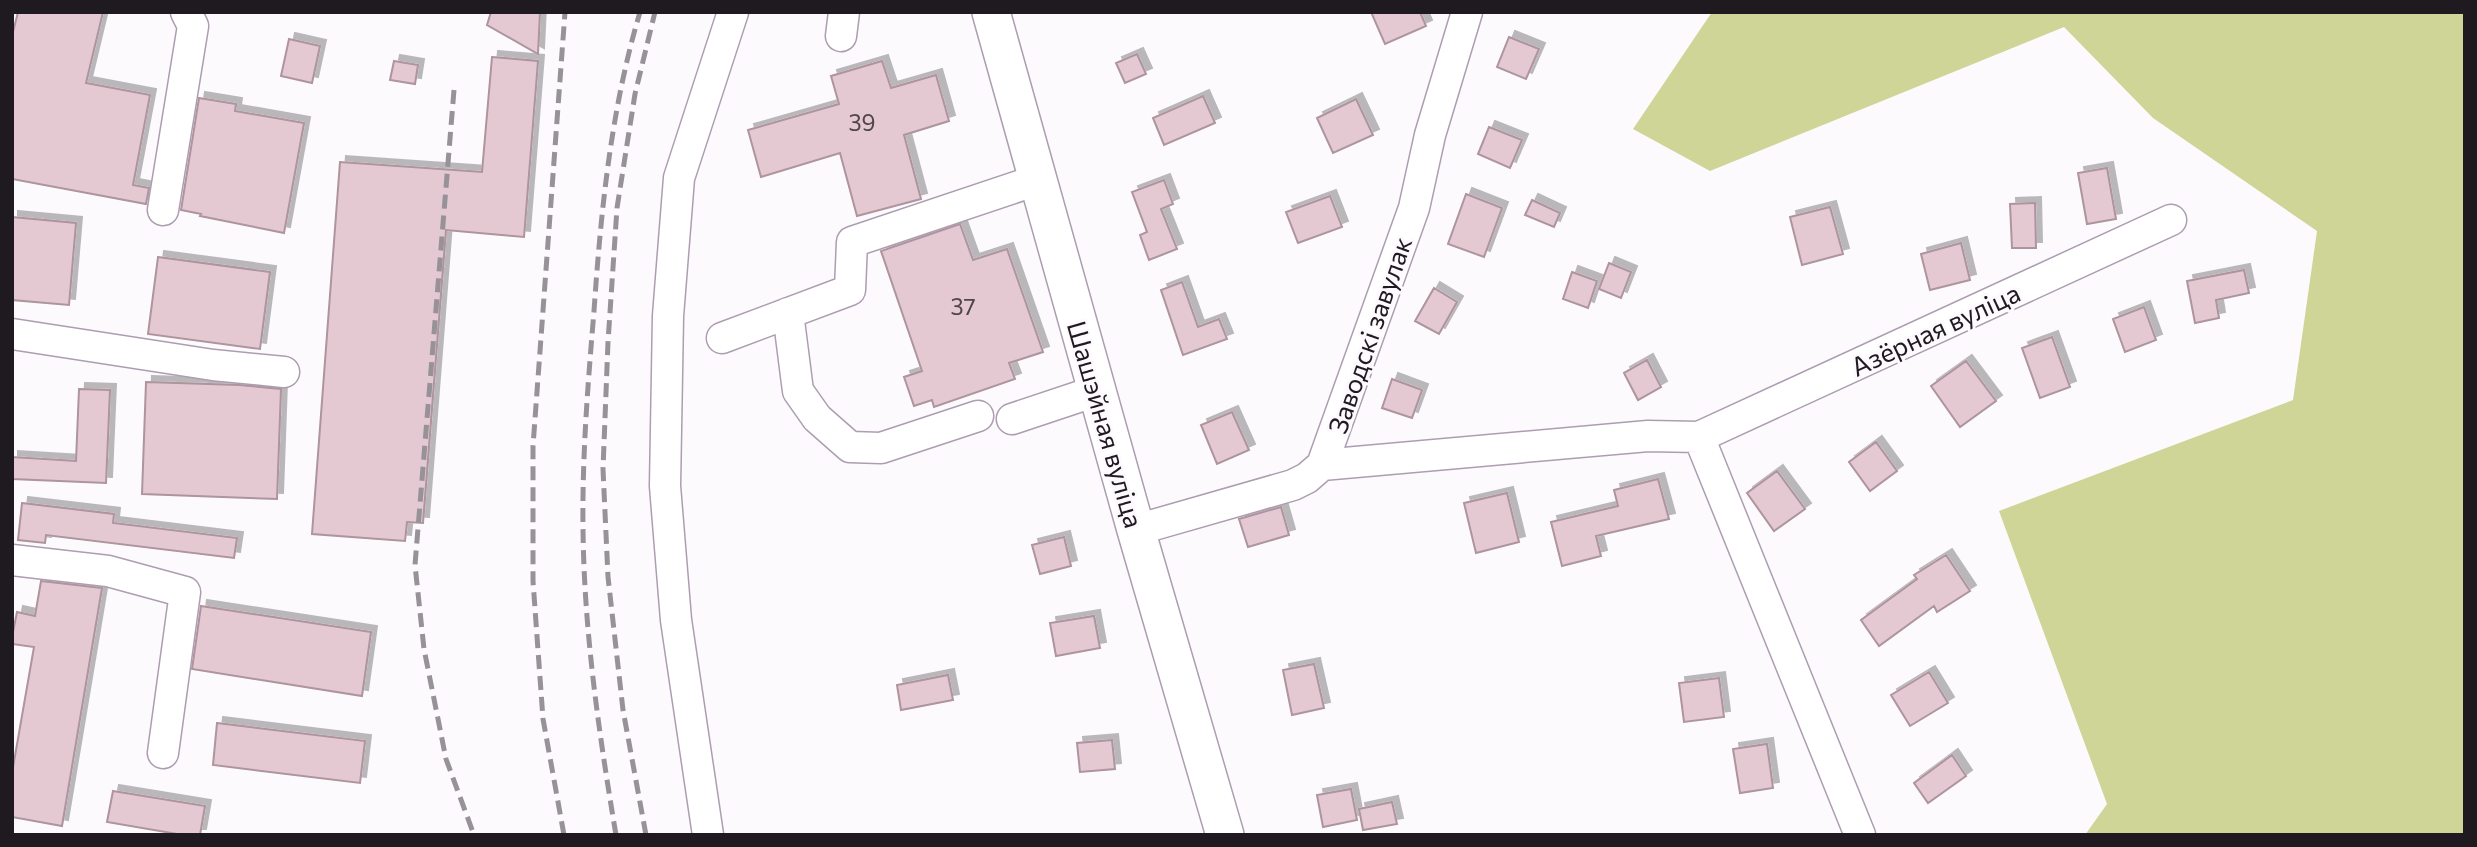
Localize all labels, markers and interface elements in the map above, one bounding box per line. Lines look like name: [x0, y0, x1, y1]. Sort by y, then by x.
house number: 39: [848, 108, 876, 136]
street label: Заводскі завулак: [1321, 233, 1417, 437]
street label: Азёрная вуліца: [1846, 276, 2024, 382]
house number: 37: [950, 292, 976, 320]
street label: Шашэйная вуліца: [1062, 317, 1150, 531]

